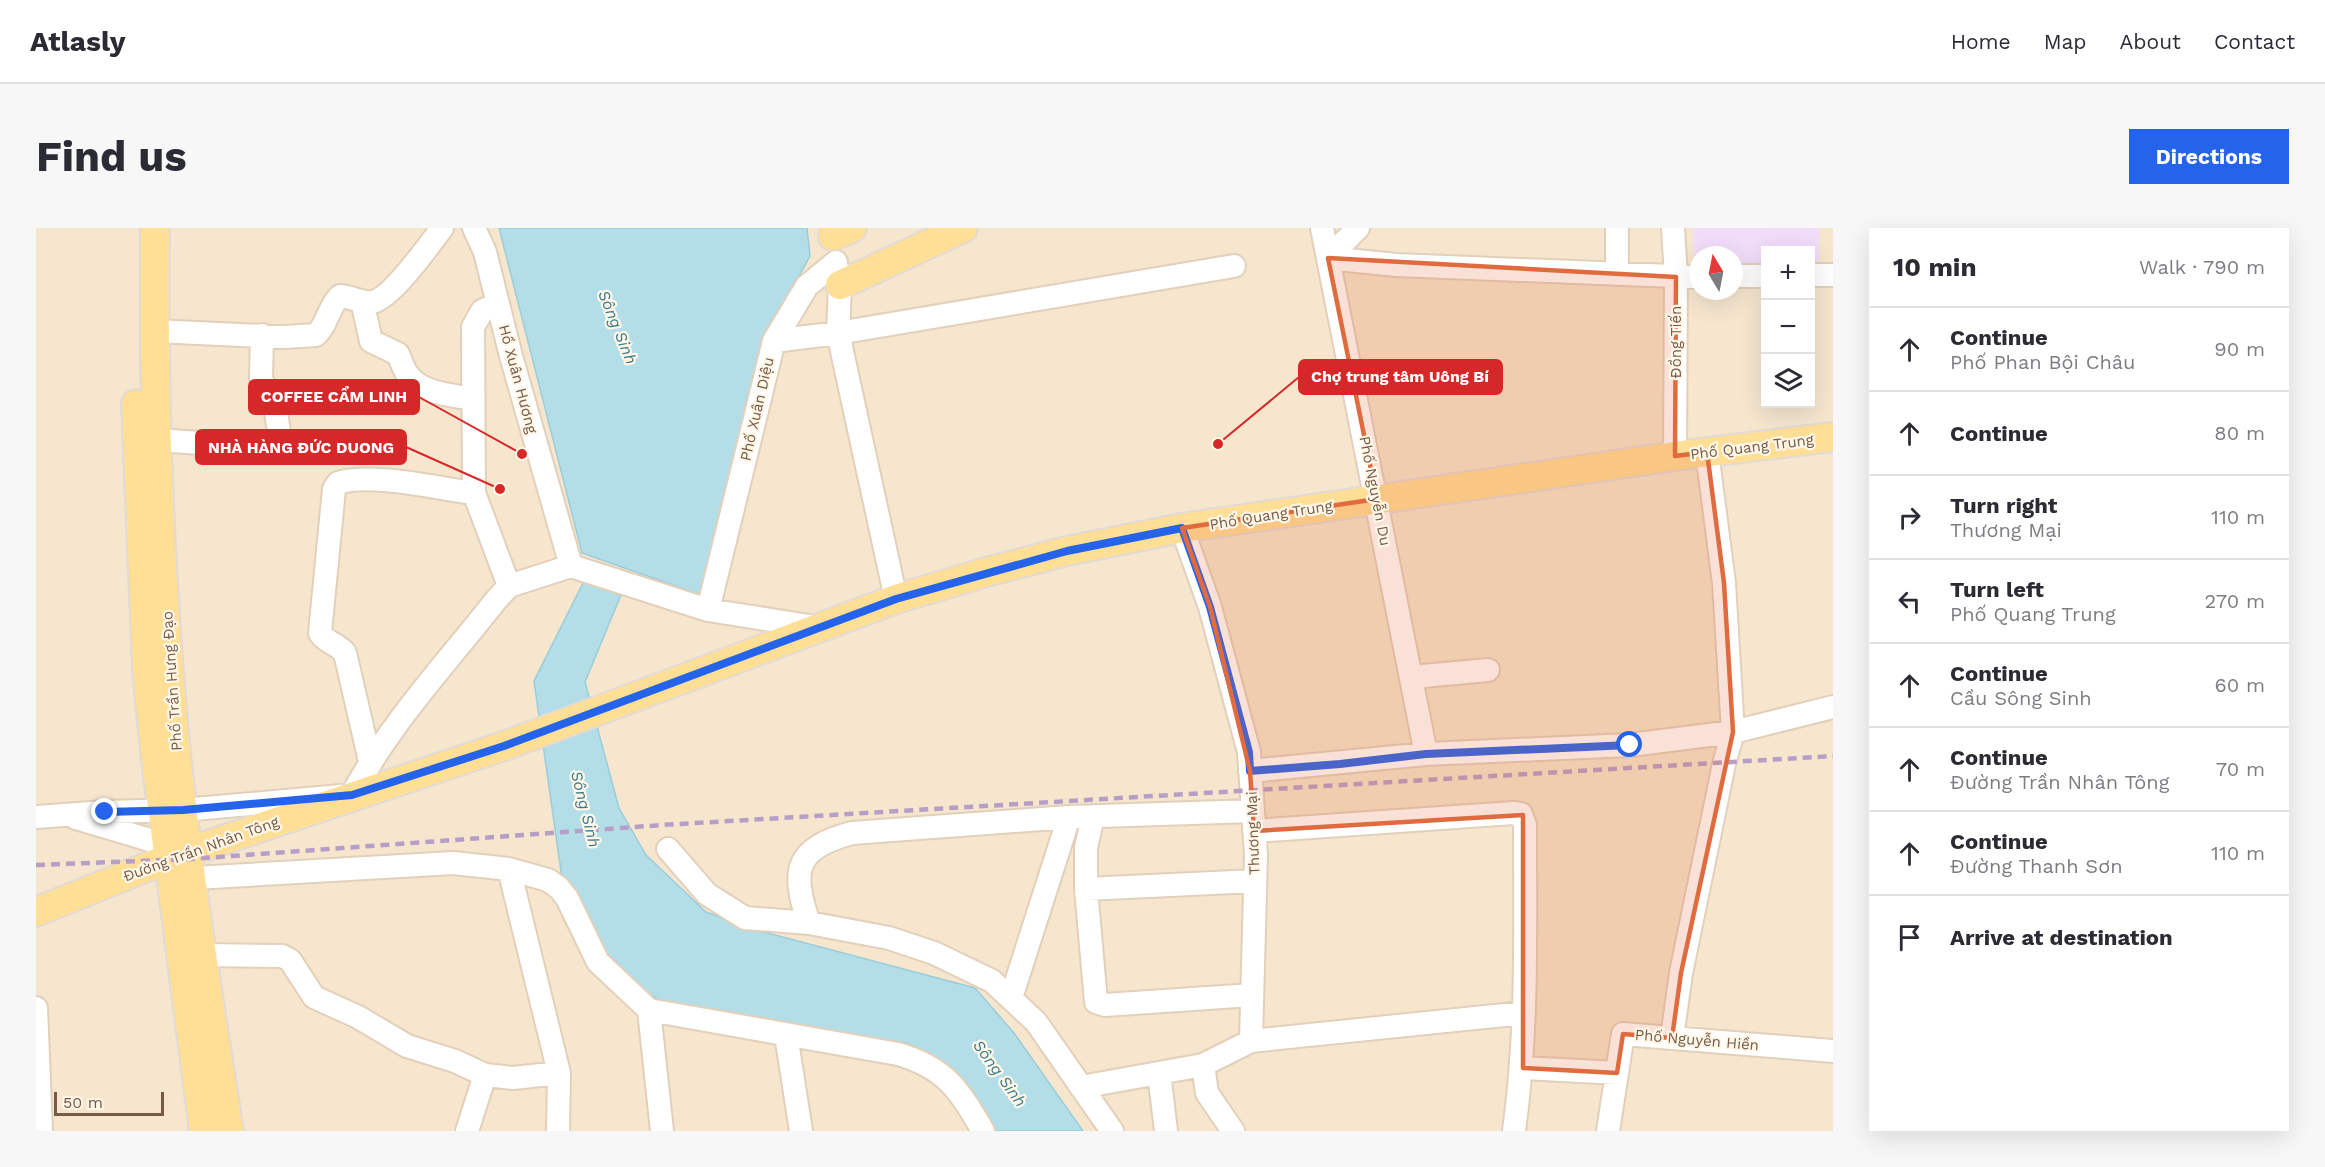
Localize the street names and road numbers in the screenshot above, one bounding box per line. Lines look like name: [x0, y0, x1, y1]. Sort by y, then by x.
street label: Đồng Tiến: [1667, 306, 1685, 378]
street label: Hồ Xuân Hương: [495, 323, 541, 435]
street label: Phố Xuân Diệu: [736, 355, 778, 463]
street label: Phố Quang Trung: [1689, 430, 1815, 463]
street label: Phố Nguyễn Du: [1356, 434, 1395, 547]
street label: Phố Quang Trung: [1208, 496, 1334, 534]
street label: Phố Trần Hưng Đạo: [158, 611, 186, 751]
street label: Thương Mại: [1243, 791, 1263, 875]
street label: Đường Trần Nhân Tông: [121, 812, 281, 886]
street label: Phố Nguyễn Hiền: [1634, 1025, 1760, 1054]

